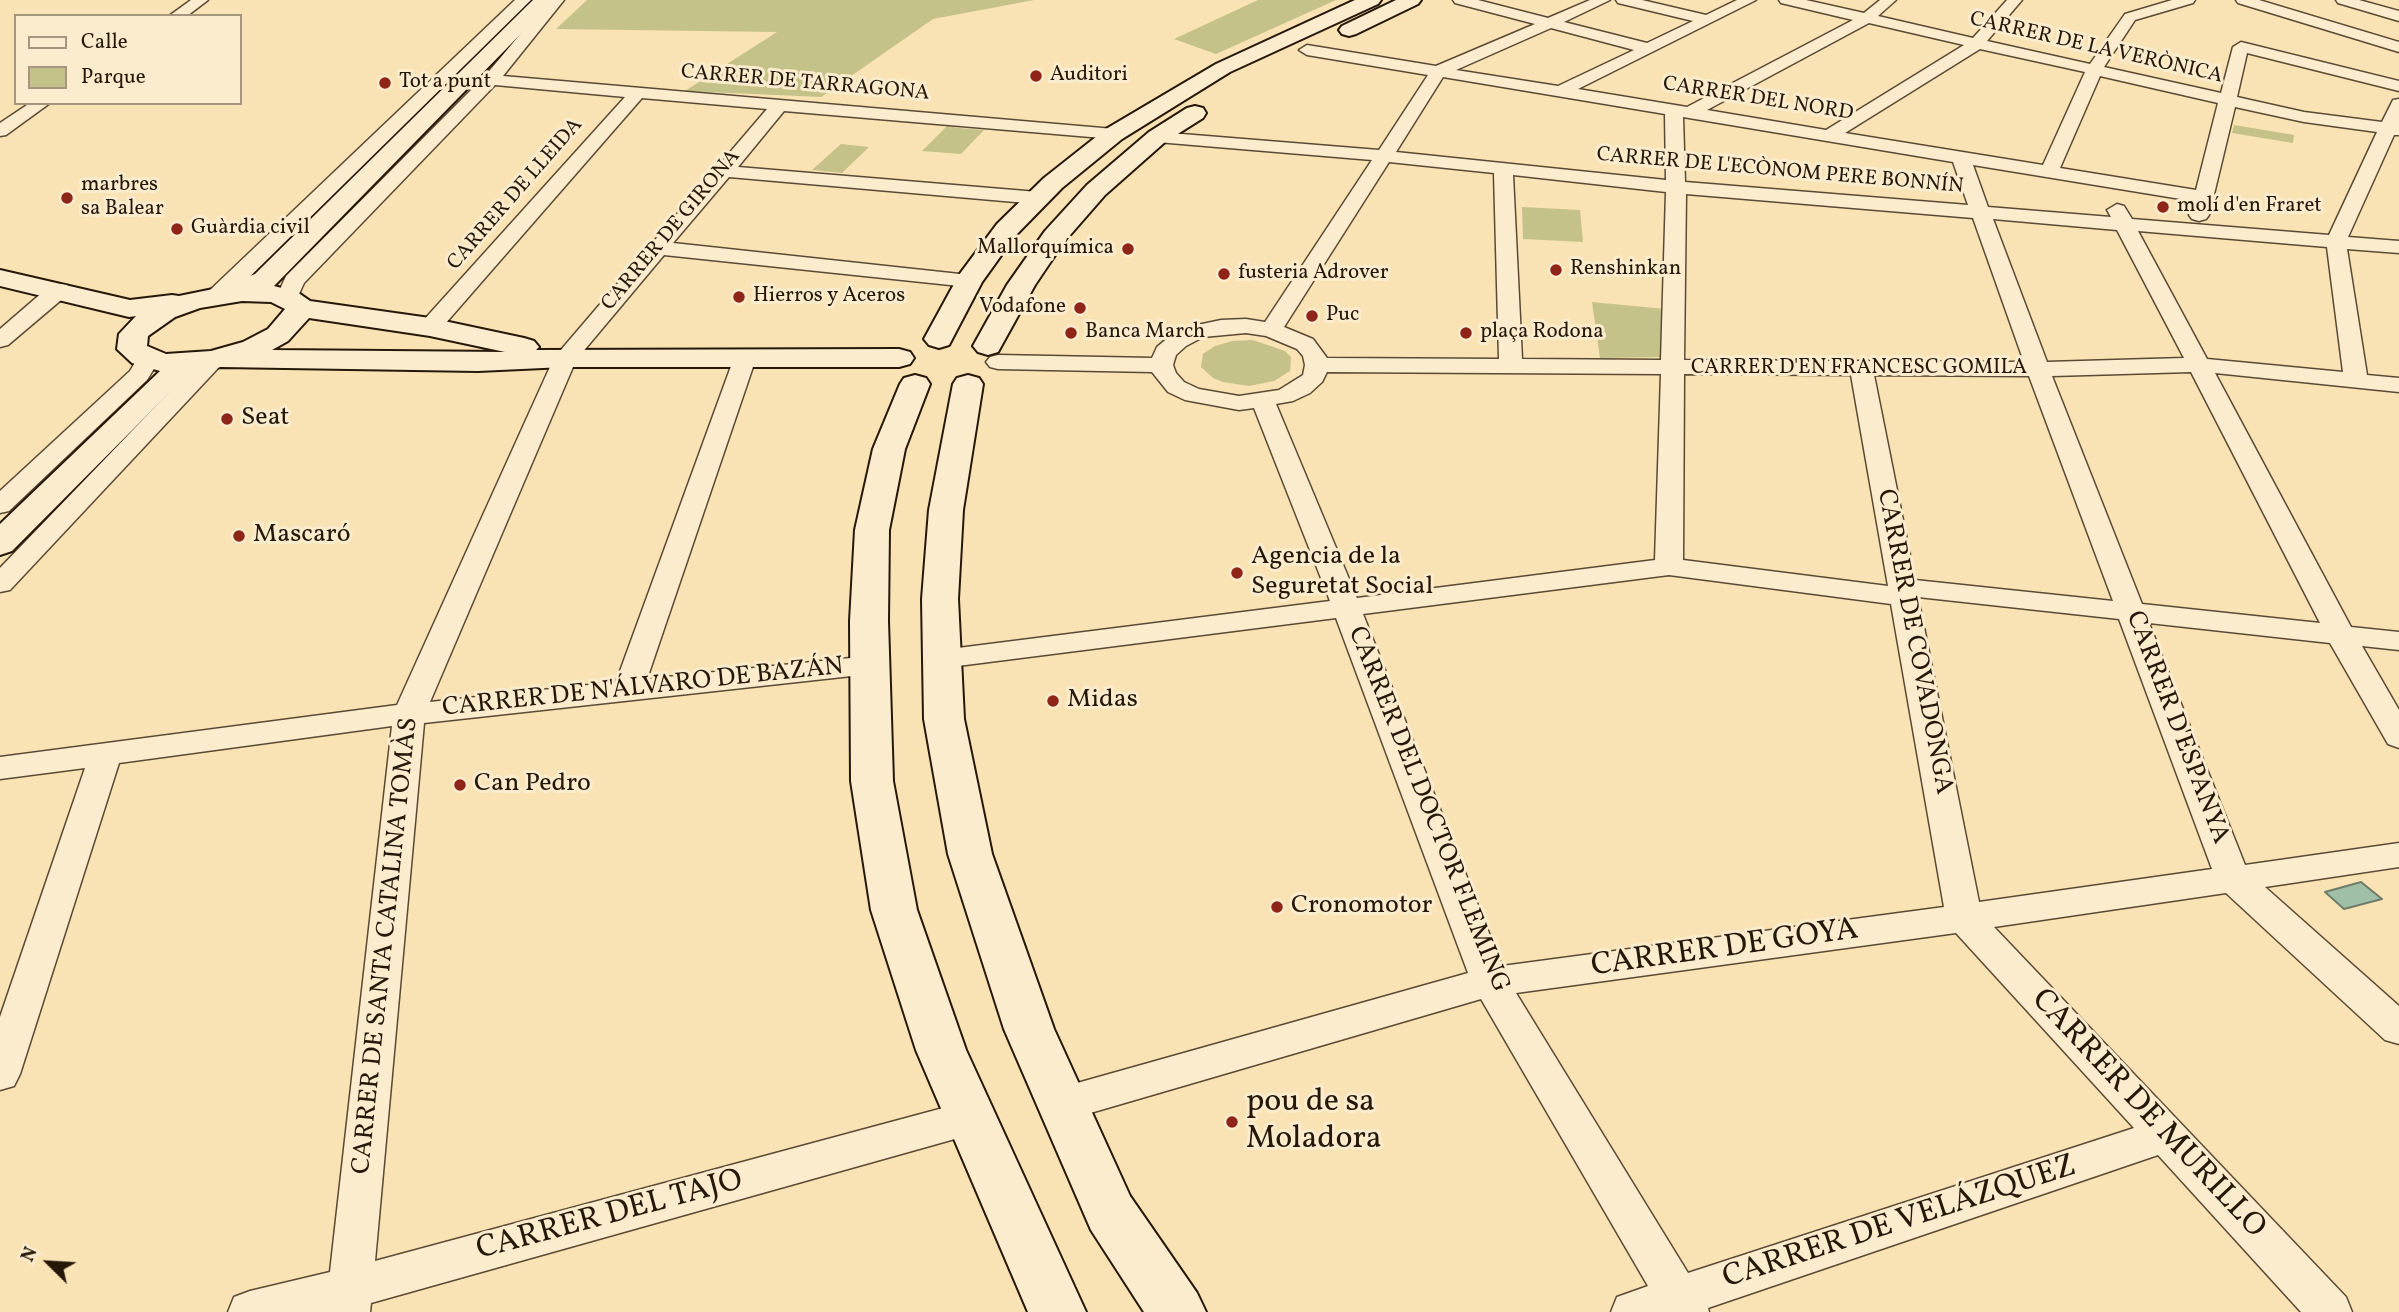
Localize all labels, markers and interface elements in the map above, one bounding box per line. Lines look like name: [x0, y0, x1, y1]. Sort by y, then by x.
street label: CARRER DE LA VERÒNICA: [1967, 8, 2225, 90]
legend: [14, 14, 242, 105]
text: Calle: [81, 28, 128, 57]
street label: CARRER DE TARRAGONA: [680, 61, 930, 107]
text: Parque: [81, 63, 146, 92]
place label: Auditori: [1050, 63, 1128, 89]
marker: Auditori: [1028, 68, 1044, 84]
place label: Tot a punt: [399, 70, 491, 96]
street label: CARRER DEL NORD: [1661, 72, 1855, 128]
marker: Tot a punt: [377, 75, 393, 91]
street label: CARRER DE LLEIDA: [443, 114, 589, 276]
street label: CARRER DE L'ECÒNOM PERE BONNÍN: [1595, 143, 1965, 201]
street label: CARRER DE GIRONA: [597, 145, 747, 317]
place label: marbres sa Balear: [81, 173, 164, 223]
marker: marbres sa Balear: [59, 190, 75, 206]
place label: molí d'en Fraret: [2177, 194, 2322, 220]
marker: molí d'en Fraret: [2155, 199, 2171, 215]
place label: Guàrdia civil: [191, 216, 310, 242]
marker: Guàrdia civil: [169, 221, 185, 237]
place label: Mallorquímica: [977, 236, 1114, 262]
marker: Mallorquímica: [1120, 241, 1136, 257]
place label: Renshinkan: [1570, 257, 1681, 283]
place label: fusteria Adrover: [1238, 261, 1389, 287]
marker: Renshinkan: [1548, 262, 1564, 278]
marker: fusteria Adrover: [1216, 266, 1232, 282]
place label: Hierros y Aceros: [753, 284, 905, 310]
marker: Hierros y Aceros: [731, 289, 747, 305]
place label: Vodafone: [979, 295, 1066, 321]
marker: Vodafone: [1072, 300, 1088, 316]
place label: Puc: [1326, 303, 1359, 329]
marker: Puc: [1304, 308, 1320, 324]
place label: Banca March: [1085, 320, 1205, 346]
place label: plaça Rodona: [1480, 320, 1604, 346]
marker: Banca March: [1063, 325, 1079, 341]
marker: plaça Rodona: [1458, 325, 1474, 341]
street label: CARRER D'EN FRANCESC GOMILA: [1691, 356, 2027, 382]
place label: Seat: [241, 403, 289, 435]
marker: Seat: [219, 411, 235, 427]
street label: CARRER DE COVADONGA: [1868, 487, 1958, 797]
place label: Mascaró: [253, 520, 351, 552]
marker: Mascaró: [231, 528, 247, 544]
place label: Agencia de la Seguretat Social: [1251, 542, 1433, 604]
marker: Agencia de la Seguretat Social: [1229, 565, 1245, 581]
street label: CARRER D'ESPANYA: [2117, 607, 2235, 849]
street label: CARRER DEL DOCTOR FLEMING: [1339, 623, 1515, 997]
street label: CARRER DE N'ÁLVARO DE BAZÁN: [441, 652, 845, 726]
place label: Midas: [1067, 685, 1138, 717]
marker: Midas: [1045, 693, 1061, 709]
street label: CARRER DE SANTA CATALINA TOMÀS: [347, 716, 427, 1176]
place label: Can Pedro: [474, 769, 591, 801]
marker: Can Pedro: [452, 777, 468, 793]
place label: Cronomotor: [1291, 891, 1432, 923]
marker: Cronomotor: [1269, 899, 1285, 915]
street label: CARRER DE GOYA: [1589, 912, 1861, 988]
street label: CARRER DE MURILLO: [2021, 982, 2273, 1248]
place label: pou de sa Moladora: [1246, 1085, 1382, 1160]
marker: pou de sa Moladora: [1224, 1114, 1240, 1130]
street label: CARRER DE VELÁZQUEZ: [1718, 1149, 2082, 1299]
street label: CARRER DEL TAJO: [473, 1163, 747, 1271]
north arrow: [14, 1228, 84, 1298]
text: N: [15, 1243, 44, 1266]

